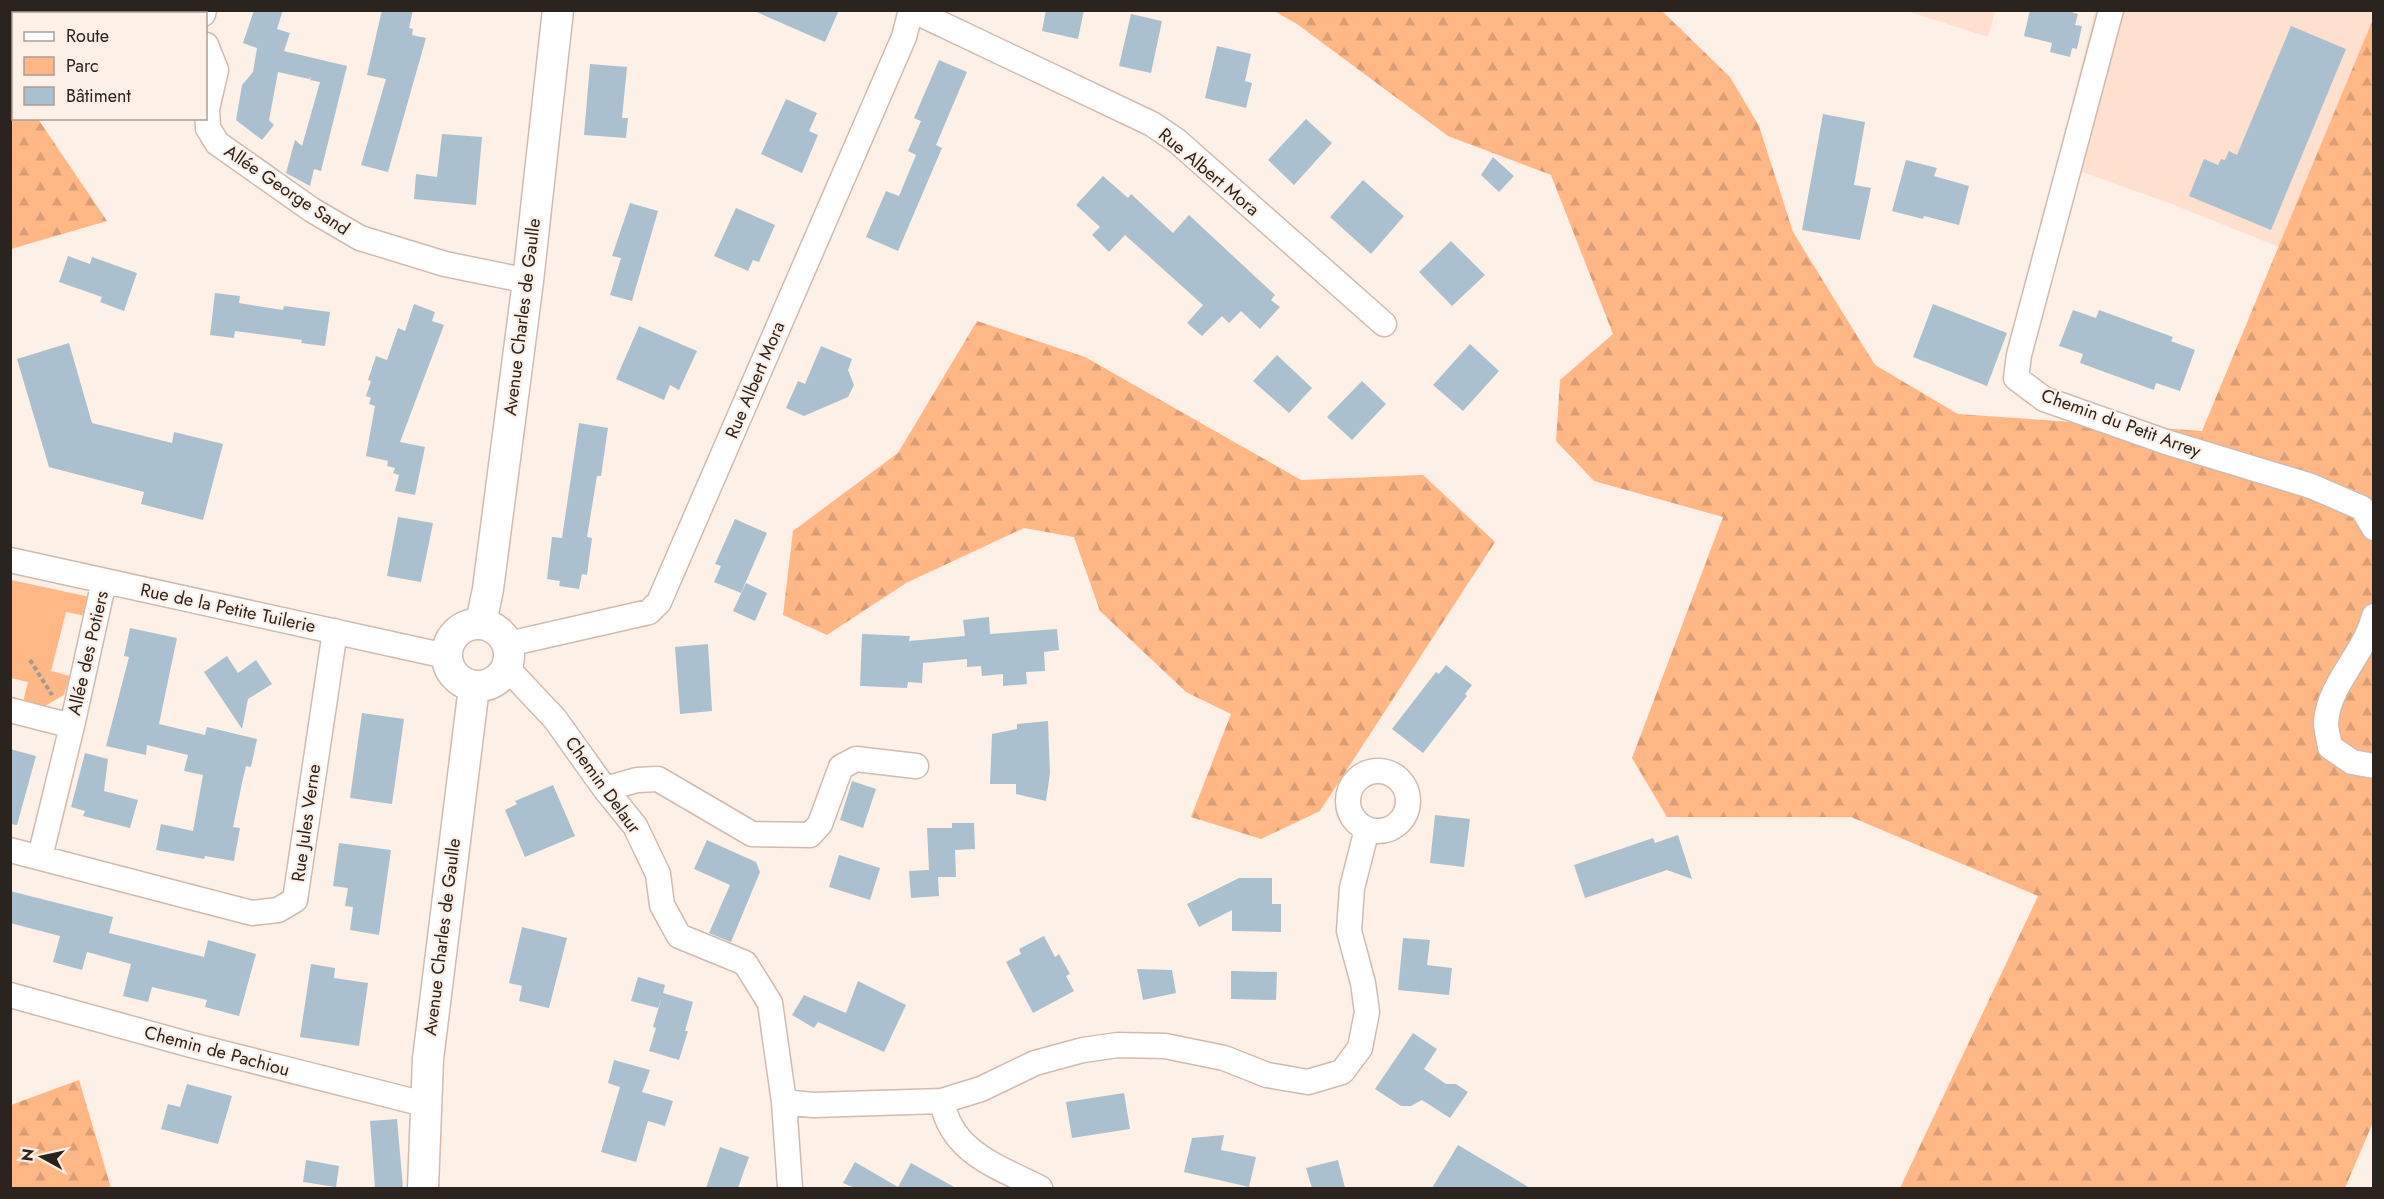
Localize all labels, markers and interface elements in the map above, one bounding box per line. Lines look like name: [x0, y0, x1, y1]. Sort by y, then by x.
legend: [12, 12, 207, 120]
text: Route: [66, 23, 109, 49]
text: Parc: [66, 53, 99, 79]
text: Bâtiment: [66, 83, 132, 109]
street label: Rue Albert Mora: [1153, 122, 1265, 222]
street label: Allée George Sand: [219, 138, 355, 242]
street label: Avenue Charles de Gaulle: [497, 217, 547, 417]
street label: Rue Albert Mora: [719, 317, 791, 443]
street label: Chemin du Petit Arrey: [2038, 382, 2204, 464]
street label: Rue de la Petite Tuilerie: [138, 577, 318, 639]
street label: Allée des Potiers: [61, 588, 115, 718]
street label: Chemin Delaur: [559, 731, 648, 840]
street label: Rue Jules Verne: [285, 762, 327, 884]
street label: Avenue Charles de Gaulle: [417, 837, 467, 1037]
street label: Chemin de Pachiou: [141, 1019, 293, 1083]
north arrow: [12, 1127, 72, 1187]
text: N: [15, 1147, 40, 1163]

